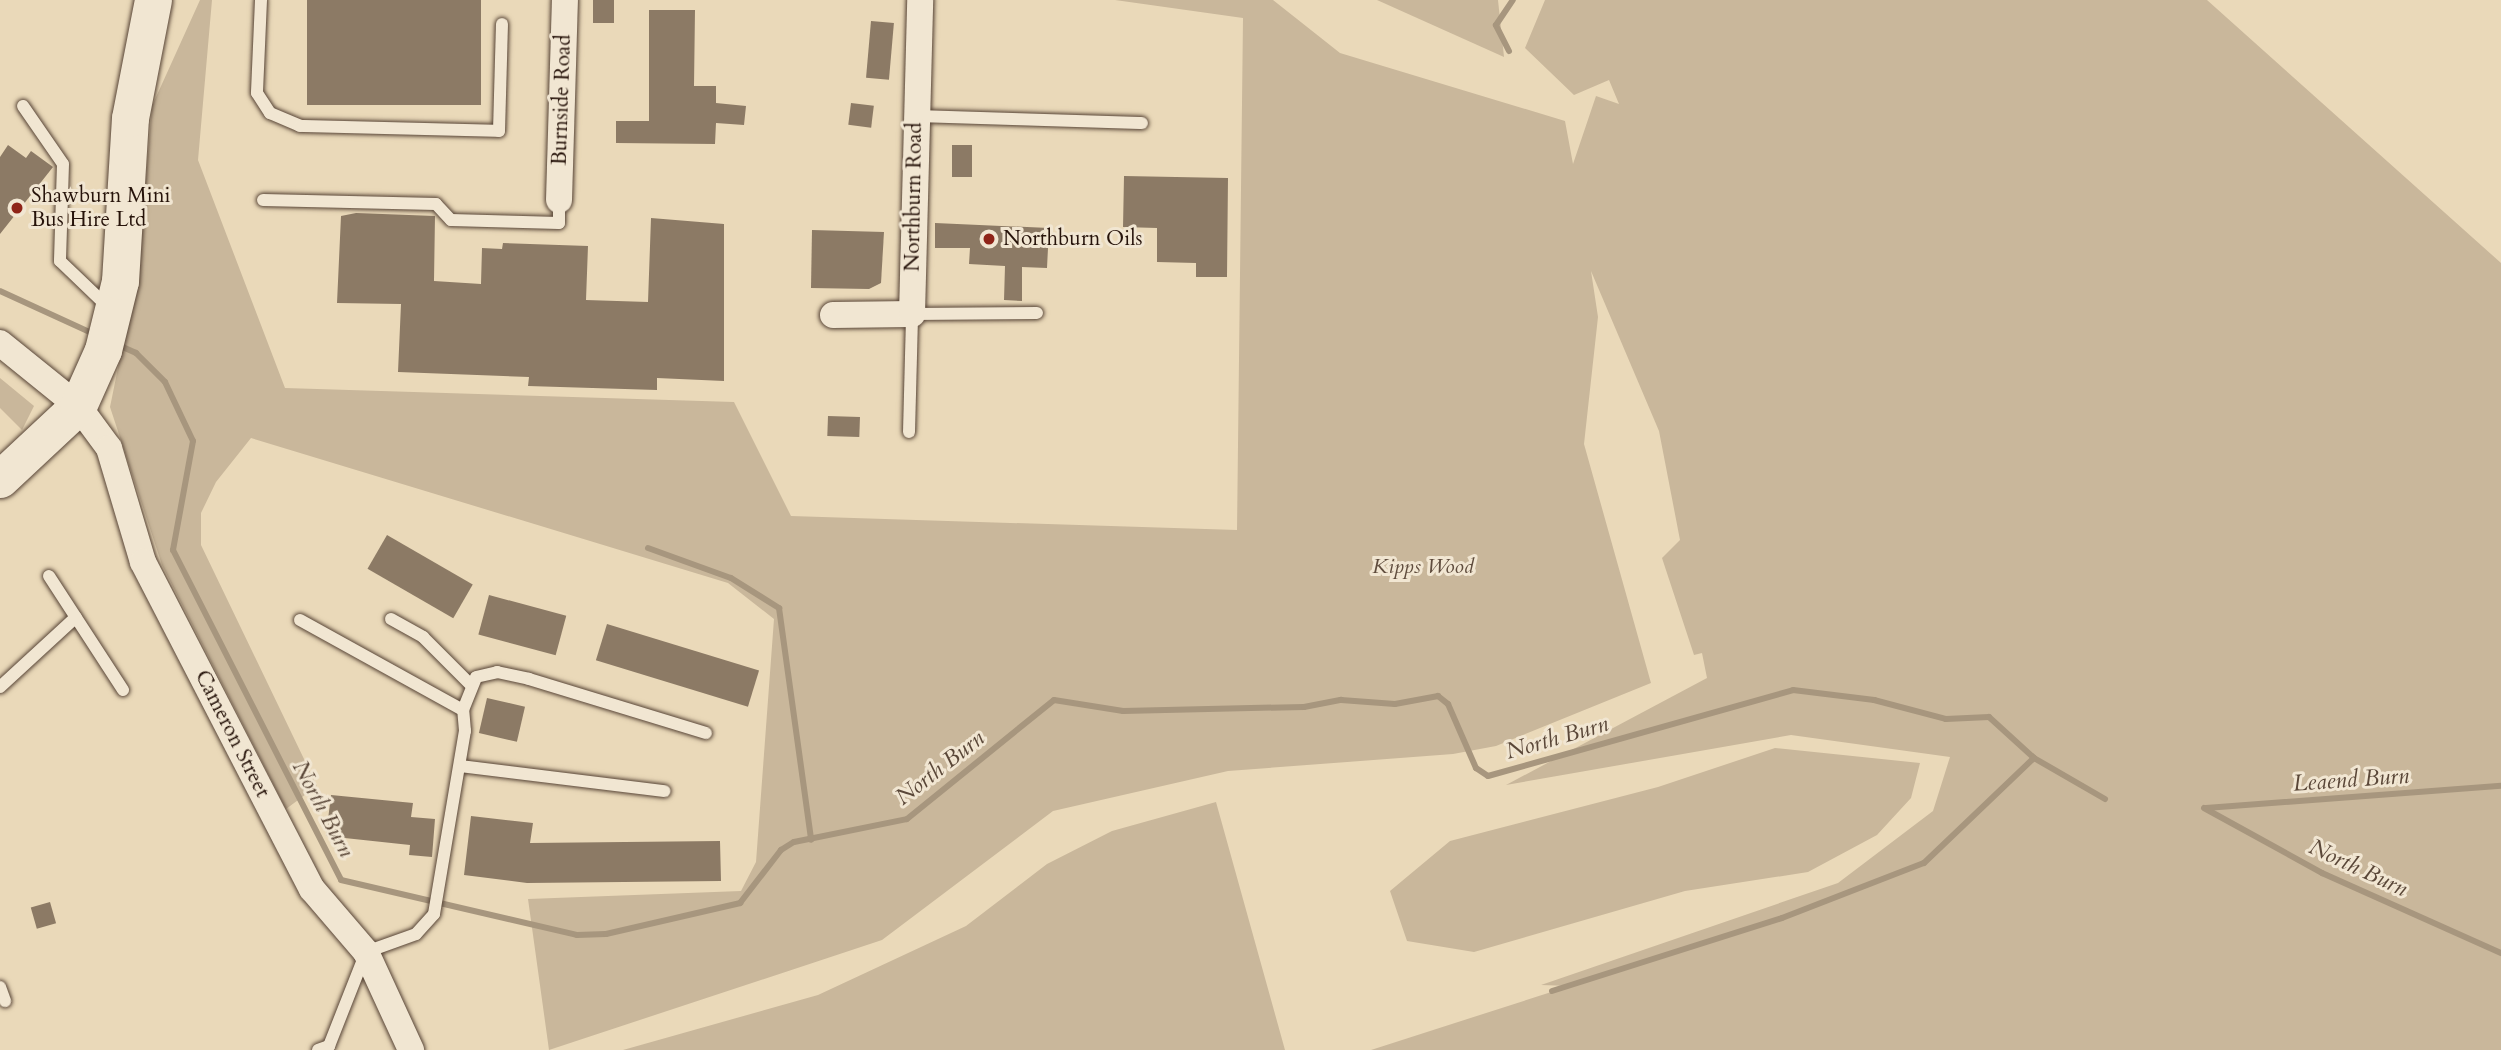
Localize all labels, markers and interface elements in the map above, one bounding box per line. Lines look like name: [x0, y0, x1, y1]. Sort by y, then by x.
street label: Burnside Road: [547, 34, 577, 166]
street label: Northburn Road: [900, 122, 928, 272]
place label: Shawburn Mini Bus Hire Ltd: [31, 183, 171, 233]
marker: Shawburn Mini Bus Hire Ltd: [9, 200, 25, 216]
place label: Northburn Oils: [1003, 226, 1143, 252]
marker: Northburn Oils: [981, 231, 997, 247]
park label: Kipps Wood: [1372, 554, 1474, 580]
street label: Cameron Street: [189, 666, 275, 802]
water label: North Burn: [1503, 710, 1611, 766]
water label: North Burn: [890, 725, 990, 811]
water label: North Burn: [286, 756, 360, 862]
water label: Leaend Burn: [2292, 762, 2410, 798]
water label: North Burn: [2304, 833, 2412, 903]

